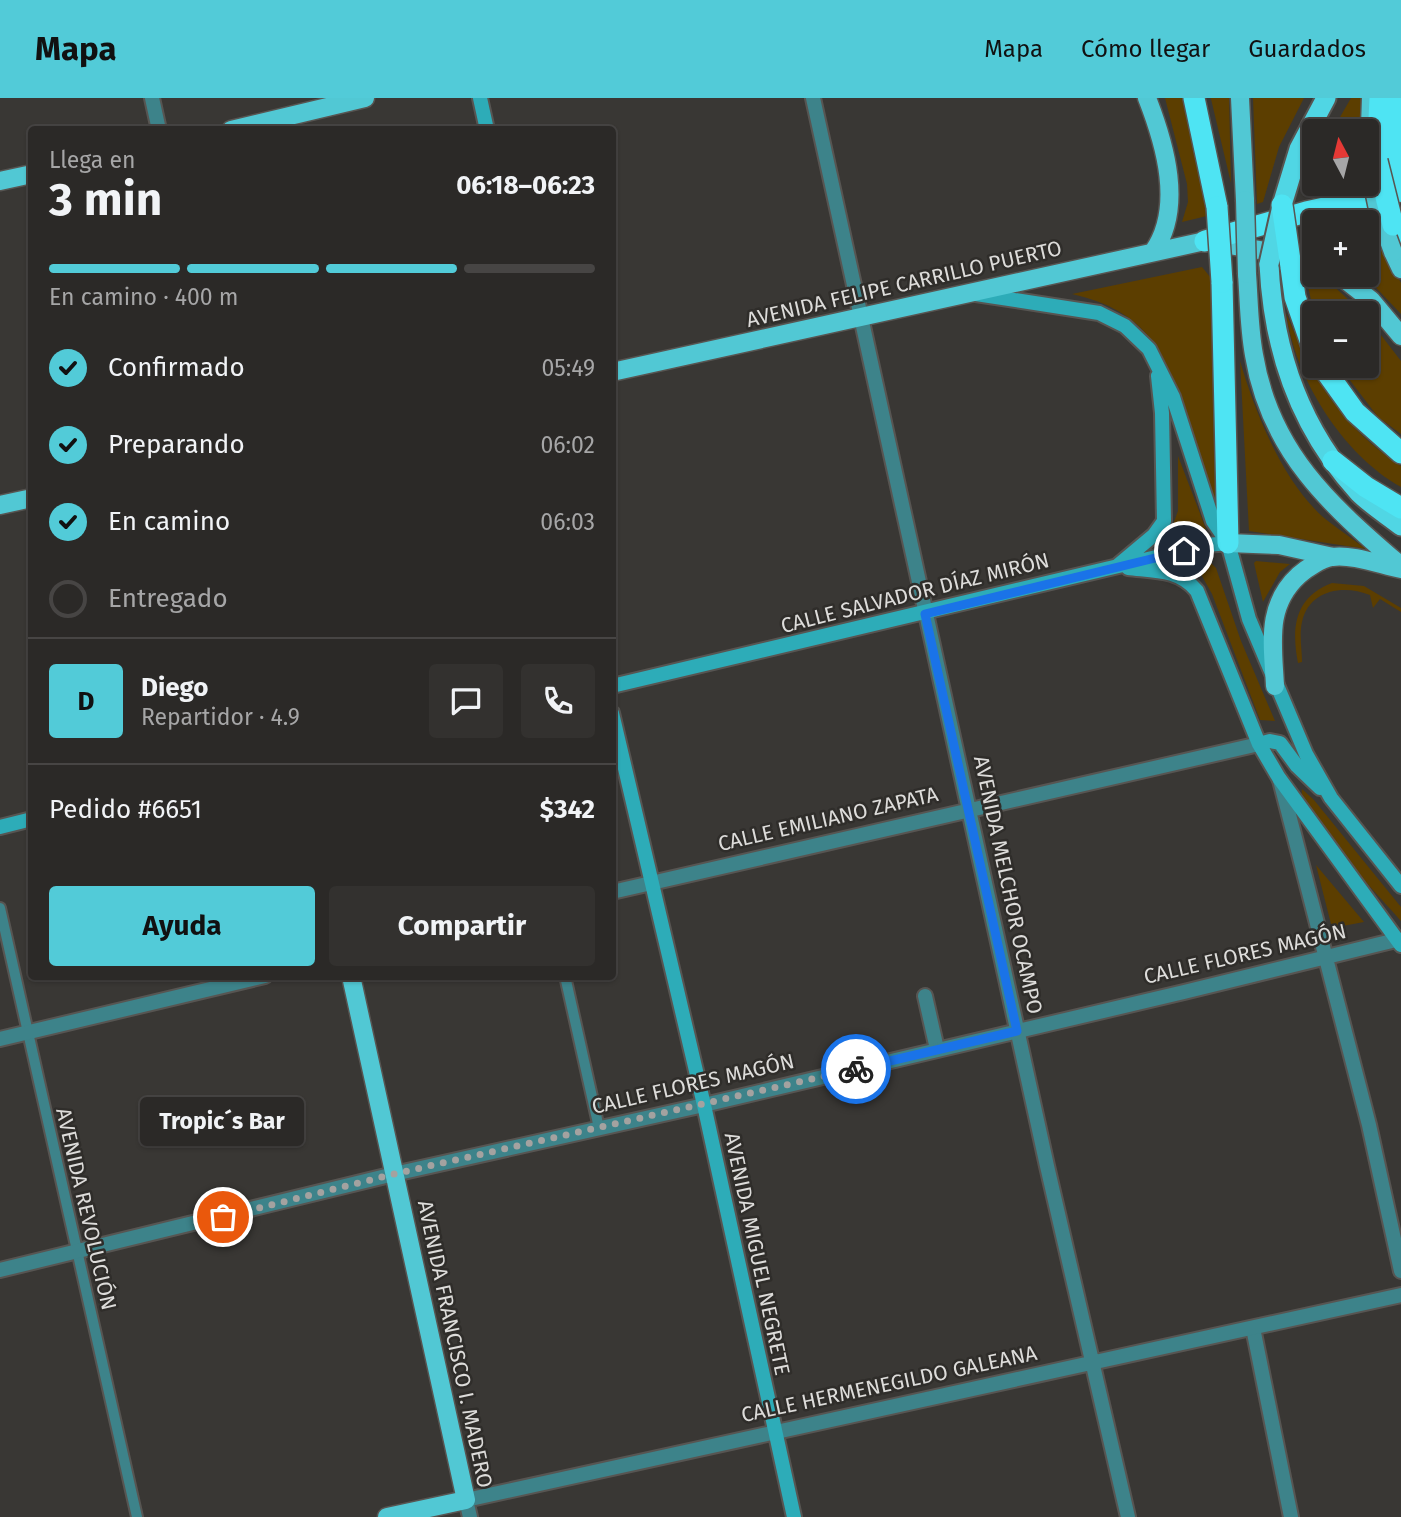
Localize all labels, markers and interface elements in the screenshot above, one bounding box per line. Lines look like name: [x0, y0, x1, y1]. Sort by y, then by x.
text: Mapa: [35, 29, 116, 69]
text: Mapa: [984, 35, 1043, 63]
text: Cómo llegar: [1081, 35, 1210, 63]
text: Guardados: [1248, 35, 1366, 63]
north arrow: [1302, 119, 1379, 196]
map controls: [1302, 119, 1379, 378]
text: Llega en: [49, 146, 135, 174]
text: 06:18–06:23: [456, 170, 595, 201]
text: 3 min: [49, 172, 162, 227]
button: +: [1302, 210, 1379, 287]
street label: AVENIDA FELIPE CARRILLO PUERTO: [744, 235, 1064, 333]
text: En camino · 400 m: [49, 283, 238, 311]
button: −: [1302, 301, 1379, 378]
icon: check: [49, 349, 87, 387]
text: Confirmado: [108, 352, 245, 383]
text: 05:49: [541, 354, 595, 382]
icon: check: [49, 426, 87, 464]
text: Preparando: [108, 429, 245, 460]
text: 06:02: [540, 431, 595, 459]
icon: check: [49, 503, 87, 541]
text: En camino: [108, 506, 230, 537]
text: 06:03: [540, 508, 595, 536]
pin: [1154, 521, 1214, 581]
icon: home: [1165, 532, 1203, 570]
street label: CALLE SALVADOR DÍAZ MIRÓN: [778, 547, 1052, 639]
text: Entregado: [108, 583, 228, 614]
button: chat: [429, 664, 503, 738]
button: phone: [521, 664, 595, 738]
text: Diego: [141, 672, 209, 703]
text: D: [78, 686, 94, 717]
text: Repartidor · 4.9: [141, 703, 300, 731]
street label: AVENIDA MELCHOR OCAMPO: [968, 753, 1048, 1017]
street label: CALLE EMILIANO ZAPATA: [715, 781, 941, 857]
text: Pedido #6651: [49, 794, 202, 825]
text: $342: [540, 794, 595, 825]
button: Ayuda: [49, 886, 315, 966]
button: Compartir: [329, 886, 595, 966]
street label: CALLE FLORES MAGÓN: [1141, 918, 1349, 990]
courier: [821, 1034, 891, 1104]
street label: CALLE FLORES MAGÓN: [589, 1048, 797, 1120]
icon: bike: [837, 1050, 875, 1088]
callout: Tropic´s Bar: [141, 1098, 305, 1147]
street label: AVENIDA REVOLUCIÓN: [50, 1105, 122, 1313]
text: Tropic´s Bar: [159, 1107, 285, 1135]
street label: AVENIDA MIGUEL NEGRETE: [719, 1130, 795, 1378]
pin: [193, 1187, 253, 1247]
icon: bag: [204, 1198, 242, 1236]
street label: AVENIDA FRANCISCO I. MADERO: [412, 1198, 498, 1490]
street label: CALLE HERMENEGILDO GALEANA: [739, 1340, 1039, 1428]

